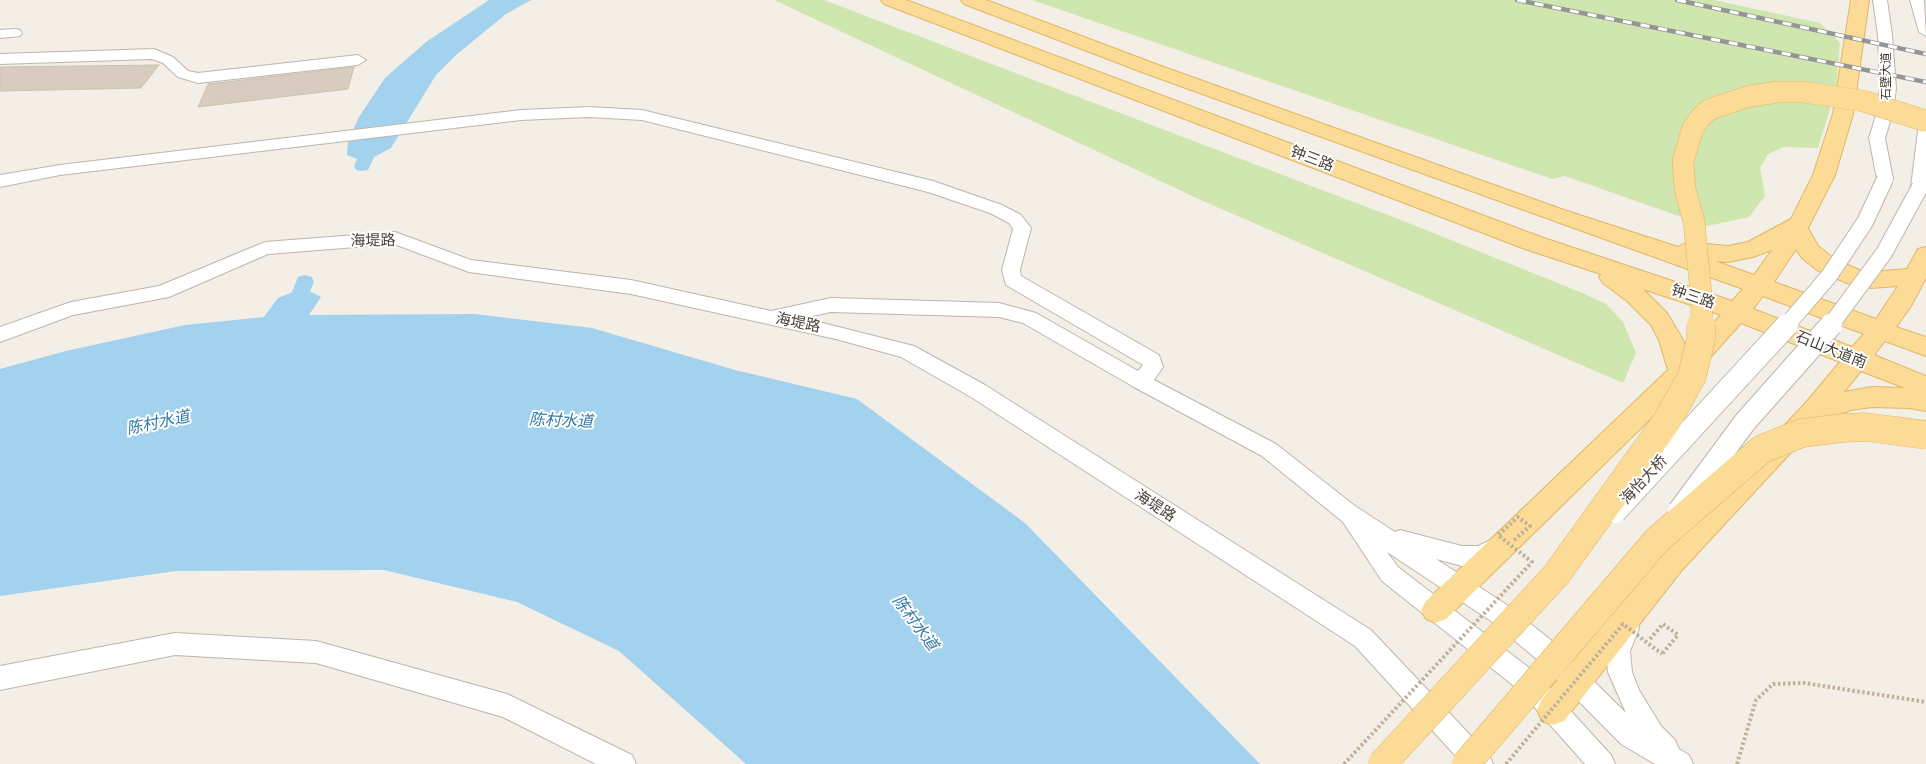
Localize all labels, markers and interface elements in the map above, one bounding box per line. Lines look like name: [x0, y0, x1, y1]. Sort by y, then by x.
street label: 石壁大道: [1879, 52, 1893, 100]
street label: 钟三路: [1288, 143, 1336, 175]
street label: 海堤路: [350, 232, 396, 250]
street label: 钟三路: [1669, 281, 1717, 313]
street label: 海堤路: [774, 310, 822, 336]
street label: 石山大道南: [1793, 328, 1869, 372]
water label: 陈村水道: [125, 407, 191, 439]
water label: 陈村水道: [529, 410, 593, 432]
street label: 海怡大桥: [1617, 452, 1671, 508]
street label: 海堤路: [1131, 486, 1179, 526]
water label: 陈村水道: [888, 592, 942, 654]

